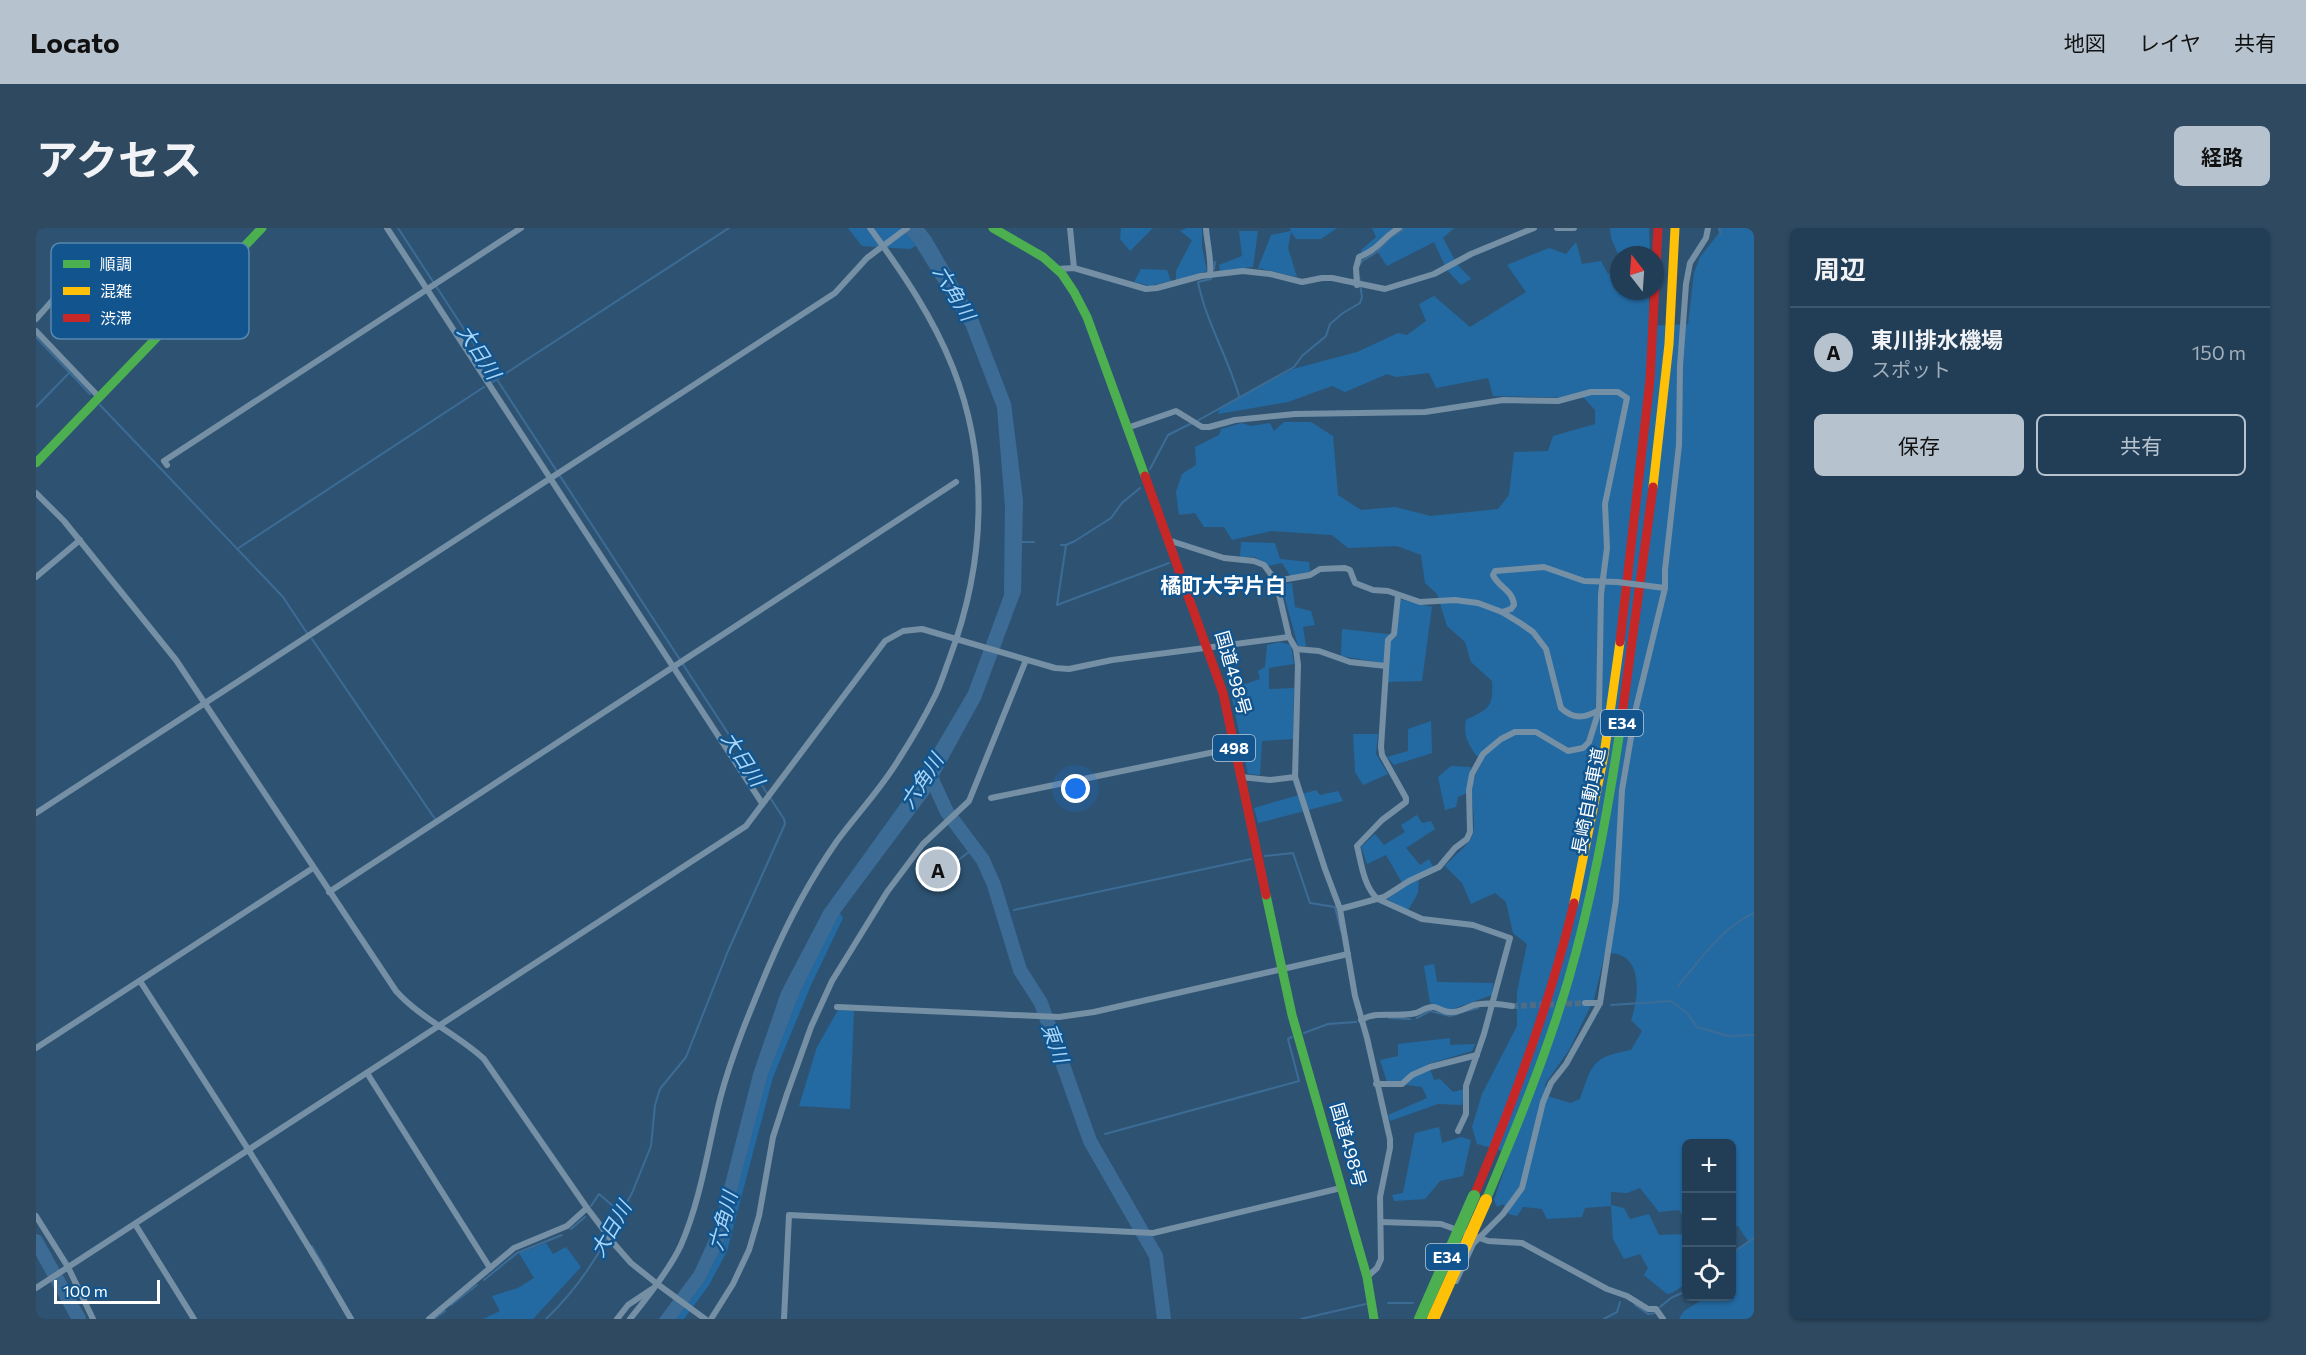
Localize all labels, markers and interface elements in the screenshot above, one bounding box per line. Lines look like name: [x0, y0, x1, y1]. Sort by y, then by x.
text: Locato: [30, 25, 120, 59]
text: 地図: [2064, 30, 2106, 55]
text: レイヤ: [2139, 30, 2201, 55]
text: 共有: [2234, 30, 2276, 55]
button: 経路: [2174, 126, 2270, 186]
text: アクセス: [36, 132, 202, 184]
legend: [51, 243, 249, 339]
north arrow: [1610, 246, 1664, 300]
text: 周辺: [1814, 253, 1866, 284]
text: 順調: [100, 254, 132, 273]
water label: 六角川: [929, 261, 982, 326]
text: 混雑: [100, 281, 132, 300]
text: 渋滞: [100, 308, 132, 327]
water label: 大日川: [453, 320, 507, 385]
text: 東川排水機場: [1871, 326, 2003, 353]
text: A: [1826, 340, 1841, 364]
text: 150 m: [2192, 340, 2246, 364]
text: スポット: [1871, 357, 1951, 381]
button: 保存: [1814, 414, 2024, 476]
button: 共有: [2036, 414, 2246, 476]
district label: 橘町大字片白: [1160, 572, 1286, 597]
street label: 国道498号: [1211, 628, 1256, 717]
road number: E34: [1601, 710, 1643, 736]
water label: 大日川: [717, 727, 771, 792]
road number: 498: [1213, 735, 1255, 761]
street label: 長崎自動車道: [1567, 746, 1609, 856]
water label: 六角川: [895, 747, 949, 812]
your location: [1061, 774, 1090, 803]
pin: A: [918, 846, 958, 892]
water label: 東川: [1038, 1020, 1075, 1067]
street label: 国道498号: [1326, 1100, 1371, 1189]
map controls: [1682, 1139, 1736, 1301]
button: +: [1682, 1139, 1736, 1193]
water label: 六角川: [703, 1187, 742, 1253]
button: −: [1682, 1193, 1736, 1247]
water label: 大日川: [585, 1195, 637, 1260]
road number: E34: [1426, 1244, 1468, 1270]
button: locate: [1682, 1247, 1736, 1301]
scale bar: [54, 1277, 160, 1304]
text: 100 m: [63, 1281, 108, 1300]

